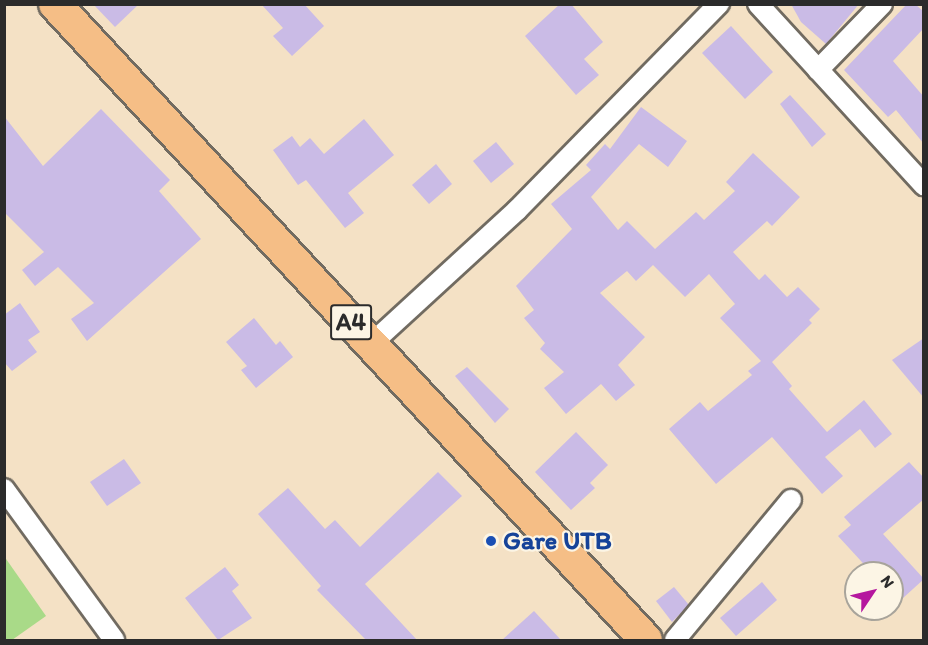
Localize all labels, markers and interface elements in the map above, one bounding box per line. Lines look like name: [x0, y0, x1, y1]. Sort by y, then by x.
road number: A4: [330, 301, 372, 343]
place label: Gare UTB: [503, 525, 611, 557]
marker: Gare UTB: [484, 534, 498, 548]
north arrow: [844, 561, 904, 621]
text: N: [877, 572, 898, 591]

